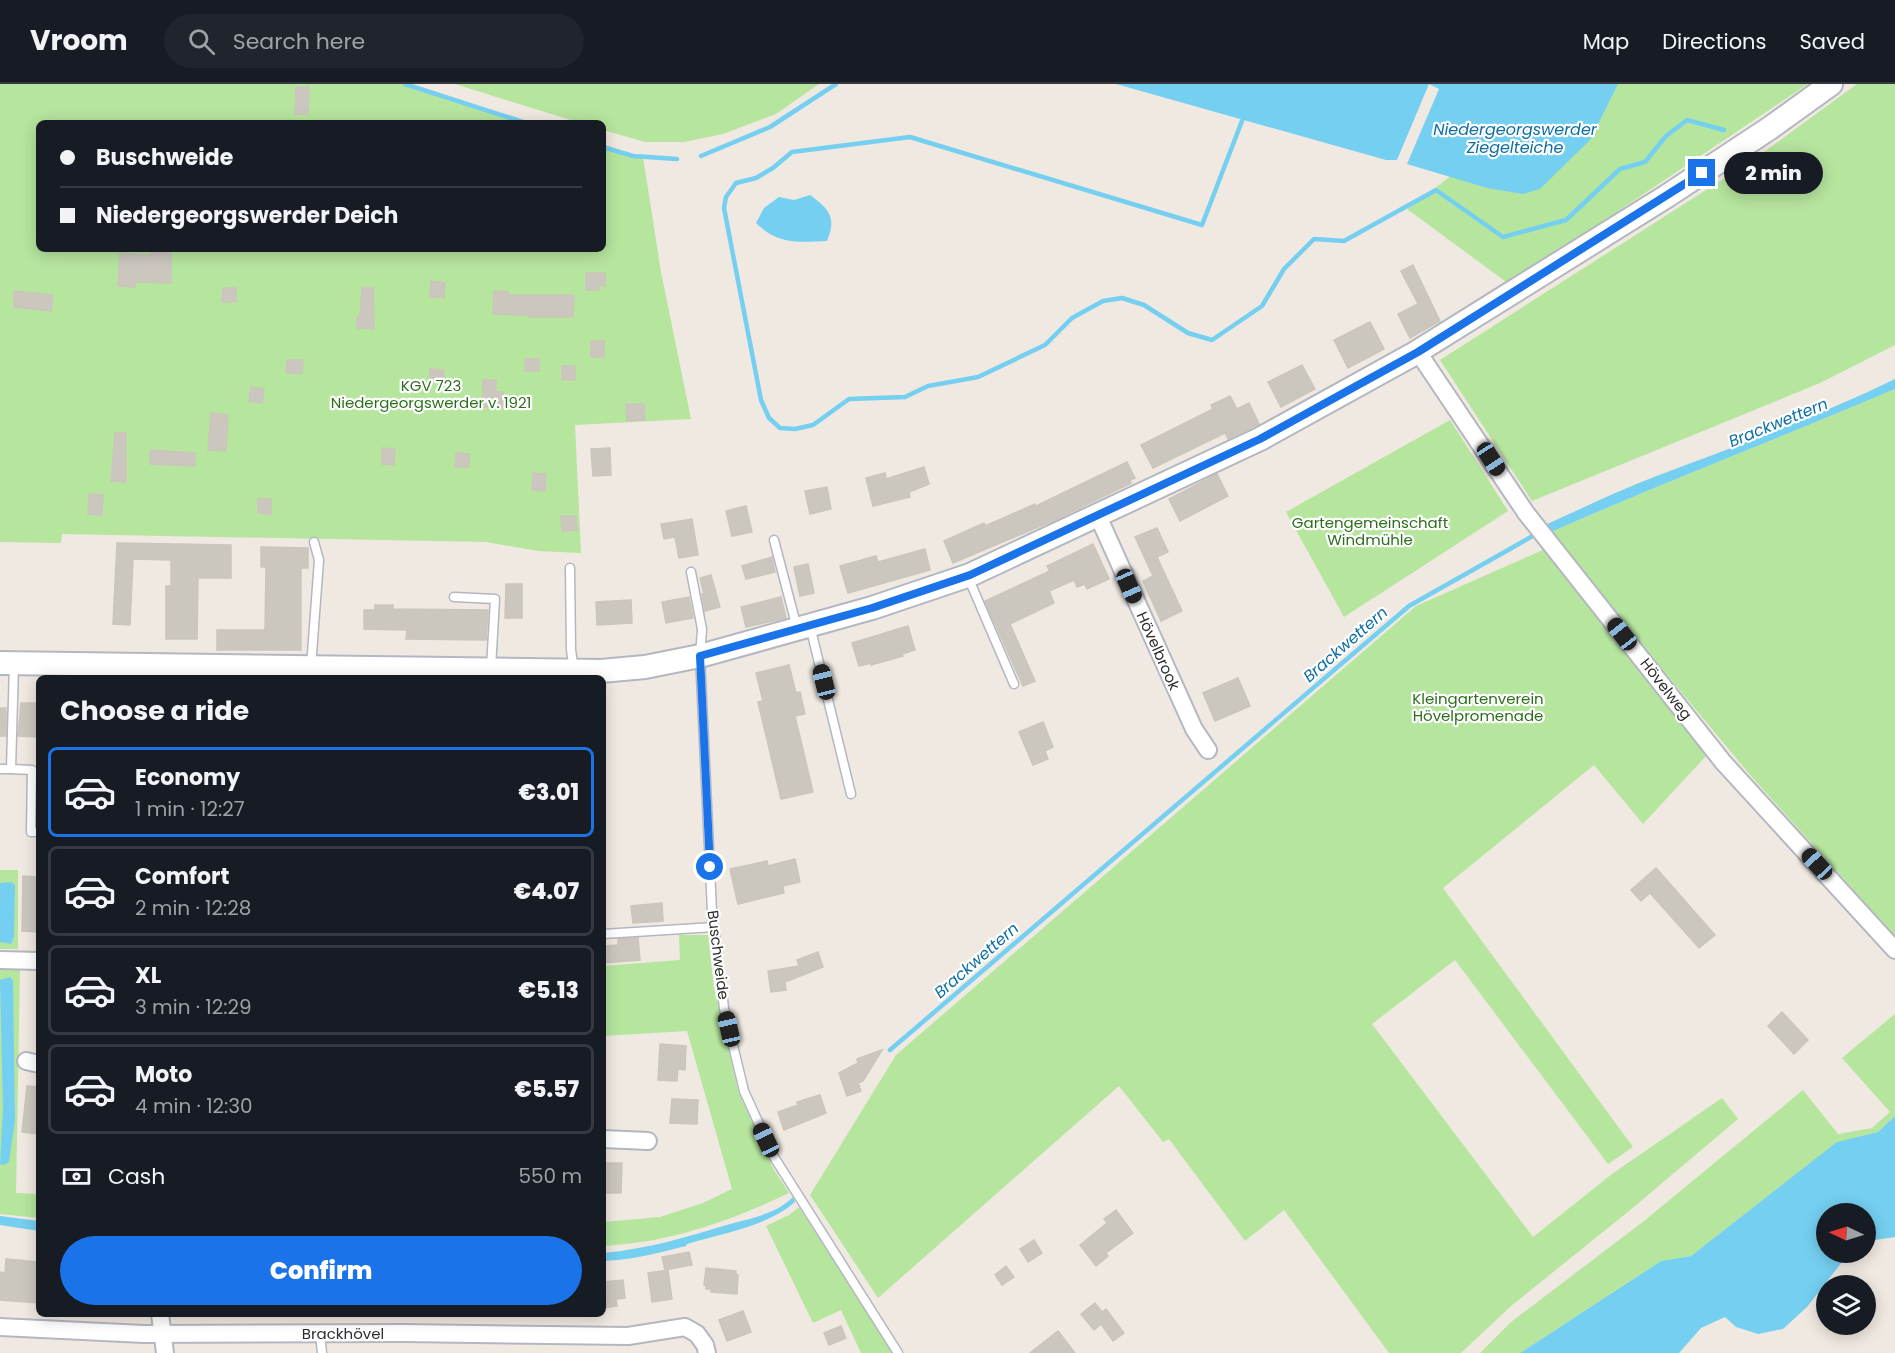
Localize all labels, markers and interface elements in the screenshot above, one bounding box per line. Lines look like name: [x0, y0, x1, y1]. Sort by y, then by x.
search box: [164, 14, 584, 68]
text: Vroom: [30, 21, 128, 60]
icon: search: [185, 25, 218, 58]
text: Search here: [233, 26, 365, 57]
text: Map: [1583, 27, 1629, 56]
text: Directions: [1662, 27, 1766, 56]
text: Saved: [1799, 27, 1865, 56]
water label: Niedergeorgswerder Ziegelteiche: [1433, 118, 1598, 159]
text: Buschweide: [96, 142, 233, 173]
callout: 2 min: [1723, 152, 1822, 194]
route end: [1688, 159, 1715, 186]
text: 2 min: [1745, 159, 1802, 187]
text: Niedergeorgswerder Deich: [96, 200, 398, 231]
park label: KGV 723 Niedergeorgswerder v. 1921: [331, 375, 531, 413]
water label: Brackwettern: [1725, 392, 1831, 453]
car: [1474, 439, 1508, 479]
park label: Gartengemeinschaft Windmühle: [1292, 512, 1448, 550]
car: [1113, 566, 1145, 606]
water label: Brackwettern: [1298, 601, 1393, 688]
street label: Hövelbrook: [1132, 608, 1185, 694]
car: [1604, 614, 1640, 654]
street label: Hövelweg: [1636, 653, 1697, 724]
car: [811, 662, 837, 702]
park label: Kleingartenverein Hövelpromenade: [1412, 688, 1544, 726]
text: Choose a ride: [60, 692, 249, 729]
text: Economy: [135, 762, 240, 793]
icon: car: [63, 765, 117, 819]
text: €3.01: [519, 777, 579, 808]
text: 1 min · 12:27: [135, 795, 245, 823]
car: [1798, 845, 1836, 883]
route start: [696, 853, 723, 880]
text: Comfort: [135, 861, 229, 892]
icon: car: [63, 864, 117, 918]
text: €4.07: [514, 876, 579, 907]
text: 2 min · 12:28: [135, 894, 251, 922]
street label: Buschweide: [703, 909, 734, 1001]
water label: Brackwettern: [929, 917, 1024, 1004]
text: XL: [135, 960, 161, 991]
icon: car: [63, 963, 117, 1017]
text: €5.13: [519, 975, 579, 1006]
text: 3 min · 12:29: [135, 993, 252, 1021]
car: [716, 1009, 742, 1049]
text: Moto: [135, 1059, 192, 1090]
icon: car: [63, 1062, 117, 1116]
text: €5.57: [515, 1074, 579, 1105]
text: 4 min · 12:30: [135, 1092, 253, 1120]
car: [750, 1120, 782, 1160]
icon: cash: [60, 1160, 93, 1193]
text: Cash: [108, 1161, 165, 1192]
text: 550 m: [518, 1162, 582, 1190]
north arrow: [1816, 1203, 1876, 1263]
map controls: [1816, 1203, 1876, 1335]
button: Confirm: [60, 1236, 582, 1305]
button: layers: [1816, 1275, 1876, 1335]
street label: Brackhövel: [302, 1323, 384, 1344]

